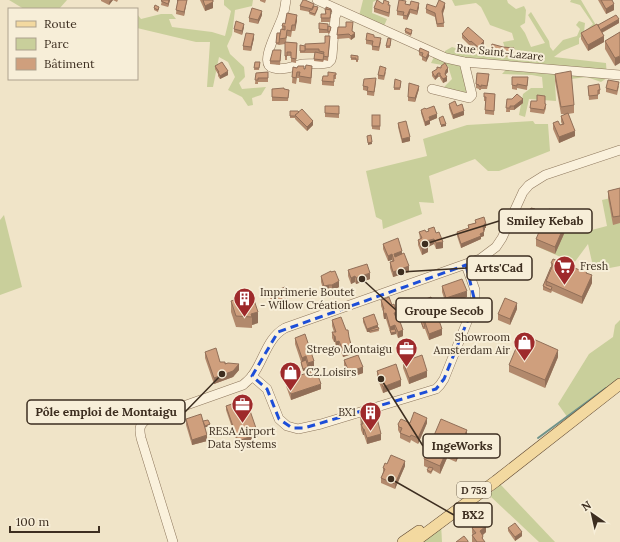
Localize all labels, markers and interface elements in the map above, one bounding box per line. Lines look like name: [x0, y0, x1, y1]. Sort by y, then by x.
legend: [8, 8, 138, 80]
text: Route: [44, 16, 77, 31]
text: Parc: [44, 36, 69, 51]
street label: Rue Saint-Lazare: [456, 40, 544, 64]
text: Bâtiment: [44, 56, 95, 71]
callout: Smiley Kebab: [499, 209, 592, 233]
text: Smiley Kebab: [507, 213, 583, 228]
supermarket icon: Fresh: [552, 253, 578, 286]
callout: Arts'Cad: [467, 256, 532, 280]
place label: Fresh: [580, 259, 609, 273]
text: Arts'Cad: [475, 260, 523, 275]
building icon: Imprimerie Boutet - Willow Création: [231, 285, 257, 318]
place label: Imprimerie Boutet - Willow Création: [260, 285, 355, 312]
callout: Groupe Secob: [396, 298, 492, 322]
text: Groupe Secob: [404, 303, 484, 318]
place label: Showroom Amsterdam Air: [433, 330, 510, 357]
shop icon: Showroom Amsterdam Air: [512, 330, 538, 363]
office icon: Strego Montaigu: [394, 336, 420, 369]
place label: Strego Montaigu: [307, 342, 392, 356]
shop icon: C2.Loisirs: [278, 359, 304, 392]
place label: C2.Loisirs: [306, 365, 356, 379]
office icon: RESA Airport Data Systems: [229, 392, 255, 425]
building icon: BX1: [358, 399, 384, 432]
callout: Pôle emploi de Montaigu: [27, 400, 185, 424]
text: Pôle emploi de Montaigu: [35, 404, 177, 419]
place label: BX1: [338, 405, 356, 419]
place label: RESA Airport Data Systems: [208, 424, 276, 451]
callout: IngeWorks: [423, 434, 500, 458]
text: IngeWorks: [431, 438, 493, 453]
road number: D 753: [457, 482, 491, 498]
north arrow: [572, 494, 612, 534]
text: N: [579, 497, 594, 514]
callout: BX2: [454, 503, 492, 527]
text: BX2: [462, 507, 484, 522]
scale bar: [10, 508, 99, 534]
text: 100 m: [16, 514, 49, 529]

